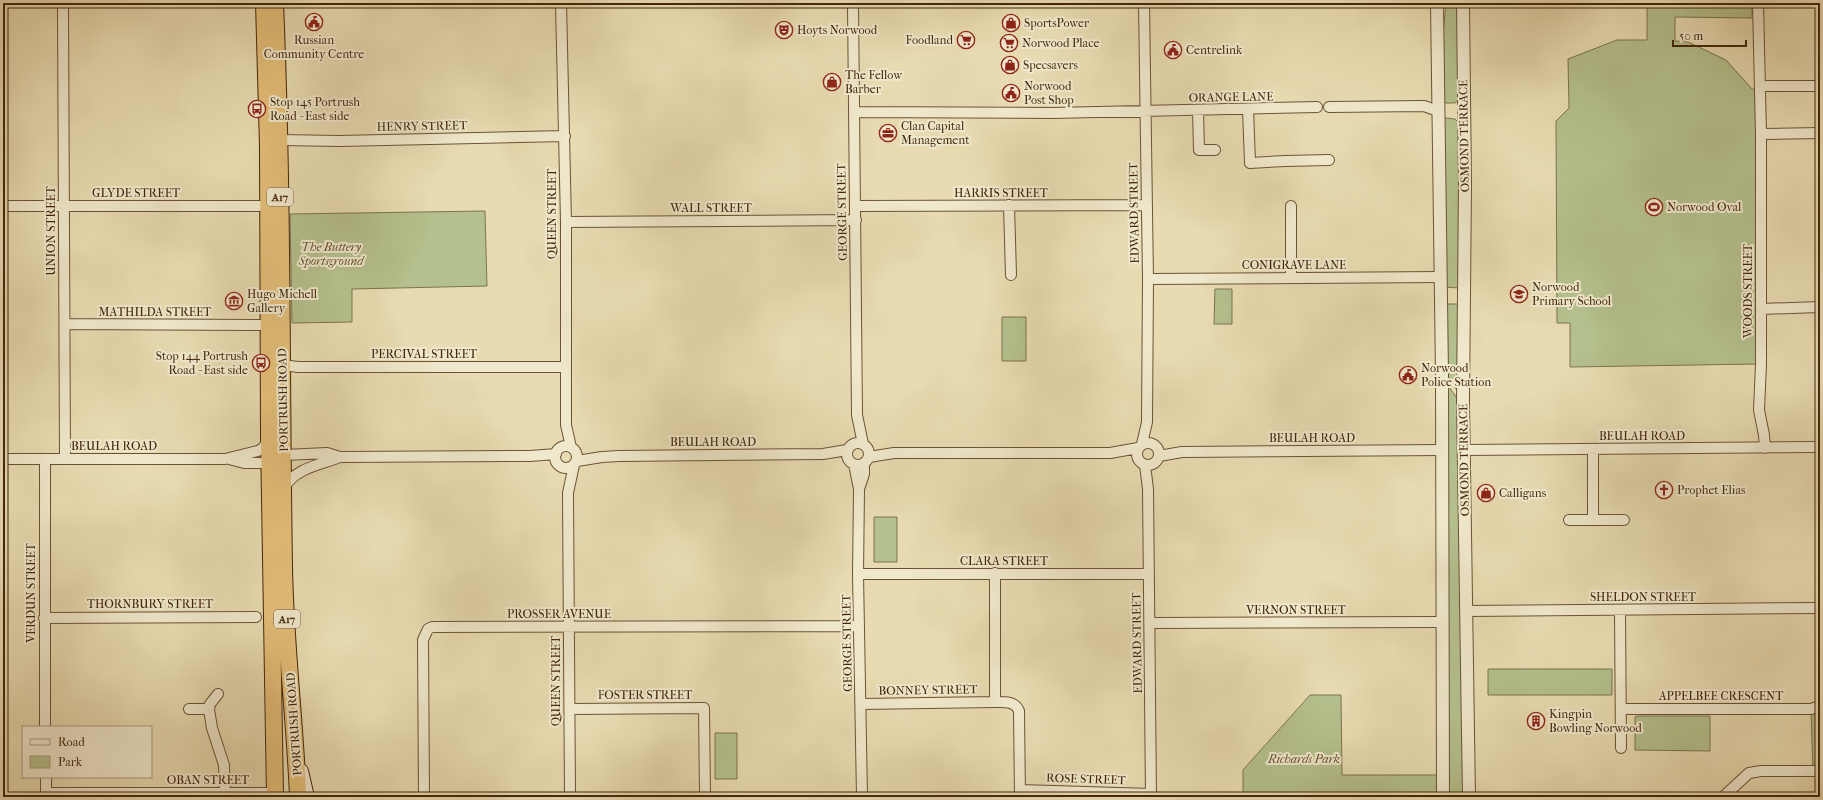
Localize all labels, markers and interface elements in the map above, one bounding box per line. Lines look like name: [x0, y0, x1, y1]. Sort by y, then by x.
public building icon: Russian Community Centre: [304, 12, 324, 32]
shop icon: SportsPower: [1001, 13, 1021, 33]
place label: SportsPower: [1024, 16, 1090, 30]
theatre icon: Hoyts Norwood: [774, 20, 794, 40]
scale bar: [1673, 22, 1746, 48]
place label: Hoyts Norwood: [797, 23, 878, 37]
text: 50 m: [1679, 29, 1703, 43]
supermarket icon: Foodland: [956, 30, 976, 50]
place label: Russian Community Centre: [264, 33, 364, 61]
place label: Foodland: [906, 33, 953, 47]
supermarket icon: Norwood Place: [999, 33, 1019, 53]
place label: Norwood Place: [1022, 36, 1099, 50]
public building icon: Centrelink: [1163, 40, 1183, 60]
place label: Centrelink: [1186, 43, 1243, 57]
shop icon: Specsavers: [1000, 55, 1020, 75]
place label: Specsavers: [1023, 58, 1079, 72]
place label: The Fellow Barber: [845, 68, 903, 96]
shop icon: The Fellow Barber: [822, 72, 842, 92]
place label: Norwood Post Shop: [1024, 79, 1074, 107]
street label: OSMOND TERRACE: [1456, 80, 1472, 192]
public building icon: Norwood Post Shop: [1001, 83, 1021, 103]
street label: ORANGE LANE: [1188, 89, 1274, 105]
place label: Stop 145 Portrush Road - East side: [270, 95, 360, 123]
bus stop icon: Stop 145 Portrush Road - East side: [247, 99, 267, 119]
street label: HENRY STREET: [377, 118, 468, 134]
place label: Clan Capital Management: [901, 119, 970, 147]
office icon: Clan Capital Management: [878, 123, 898, 143]
street label: EDWARD STREET: [1126, 161, 1142, 264]
street label: GEORGE STREET: [834, 162, 850, 261]
street label: QUEEN STREET: [545, 168, 559, 259]
street label: UNION STREET: [44, 185, 58, 276]
street label: GLYDE STREET: [92, 186, 181, 200]
street label: HARRIS STREET: [954, 186, 1049, 200]
road number: A17: [267, 188, 293, 206]
sports icon: Norwood Oval: [1644, 197, 1664, 217]
place label: Norwood Oval: [1667, 200, 1742, 214]
street label: WALL STREET: [669, 201, 753, 215]
park label: The Buttery Sportsground: [298, 240, 365, 268]
street label: WOODS STREET: [1741, 243, 1755, 339]
street label: CONIGRAVE LANE: [1242, 258, 1346, 272]
place label: Norwood Primary School: [1532, 280, 1612, 308]
school or university icon: Norwood Primary School: [1509, 284, 1529, 304]
place label: Hugo Michell Gallery: [247, 287, 318, 315]
museum icon: Hugo Michell Gallery: [224, 291, 244, 311]
street label: MATHILDA STREET: [99, 305, 212, 319]
street label: PERCIVAL STREET: [371, 347, 478, 361]
street label: PORTRUSH ROAD: [275, 348, 291, 452]
place label: Stop 144 Portrush Road - East side: [156, 349, 248, 377]
bus stop icon: Stop 144 Portrush Road - East side: [251, 353, 271, 373]
place label: Norwood Police Station: [1421, 361, 1491, 389]
public building icon: Norwood Police Station: [1398, 365, 1418, 385]
street label: OSMOND TERRACE: [1456, 404, 1472, 516]
street label: BEULAH ROAD: [1599, 429, 1685, 443]
street label: BEULAH ROAD: [1269, 431, 1355, 445]
street label: BEULAH ROAD: [670, 435, 756, 449]
street label: BEULAH ROAD: [71, 439, 157, 453]
church icon: Prophet Elias: [1654, 480, 1674, 500]
shop icon: Calligans: [1476, 483, 1496, 503]
place label: Prophet Elias: [1677, 483, 1746, 497]
place label: Calligans: [1499, 486, 1547, 500]
street label: VERDUN STREET: [24, 542, 38, 644]
street label: CLARA STREET: [960, 554, 1049, 568]
street label: SHELDON STREET: [1590, 590, 1697, 604]
street label: EDWARD STREET: [1129, 591, 1145, 694]
street label: GEORGE STREET: [839, 593, 855, 692]
street label: THORNBURY STREET: [87, 597, 214, 611]
street label: VERNON STREET: [1245, 603, 1347, 617]
street label: PROSSER AVENUE: [507, 607, 611, 621]
road number: A17: [274, 610, 300, 628]
street label: QUEEN STREET: [549, 635, 563, 726]
street label: PORTRUSH ROAD: [283, 672, 305, 776]
street label: BONNEY STREET: [878, 682, 979, 698]
street label: FOSTER STREET: [598, 688, 693, 702]
street label: APPELBEE CRESCENT: [1658, 689, 1784, 703]
place label: Kingpin Bowling Norwood: [1549, 707, 1642, 735]
building icon: Kingpin Bowling Norwood: [1526, 711, 1546, 731]
legend: [22, 726, 152, 778]
text: Road: [58, 735, 85, 749]
park label: Richards Park: [1267, 752, 1340, 766]
text: Park: [58, 755, 83, 769]
street label: ROSE STREET: [1046, 771, 1127, 787]
street label: OBAN STREET: [167, 773, 250, 787]

